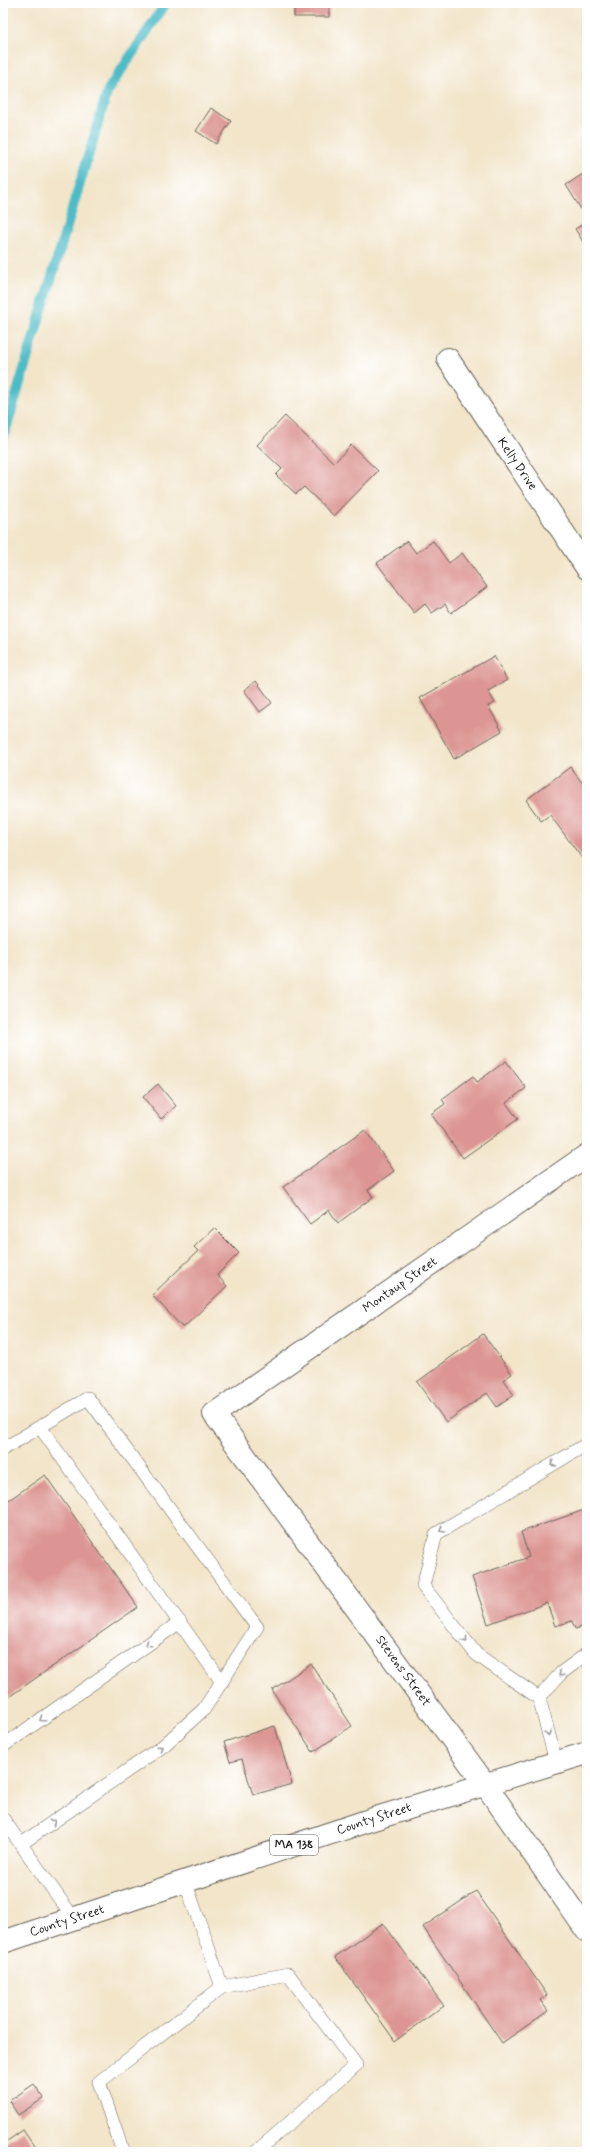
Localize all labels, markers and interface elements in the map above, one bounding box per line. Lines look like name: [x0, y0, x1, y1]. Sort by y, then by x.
street label: Kelly Drive: [493, 434, 541, 494]
street label: Montaup Street: [359, 1253, 441, 1317]
one-way arrow: [550, 1459, 557, 1467]
one-way arrow: [439, 1526, 446, 1533]
street label: Stevens Street: [372, 1632, 434, 1710]
one-way arrow: [461, 1636, 468, 1643]
one-way arrow: [145, 1639, 152, 1647]
one-way arrow: [558, 1669, 566, 1677]
one-way arrow: [39, 1714, 46, 1721]
one-way arrow: [543, 1729, 552, 1736]
one-way arrow: [156, 1745, 163, 1753]
street label: County Street: [335, 1799, 414, 1839]
one-way arrow: [49, 1820, 56, 1827]
road number: MA 138: [270, 1835, 318, 1855]
street label: County Street: [28, 1901, 107, 1941]

